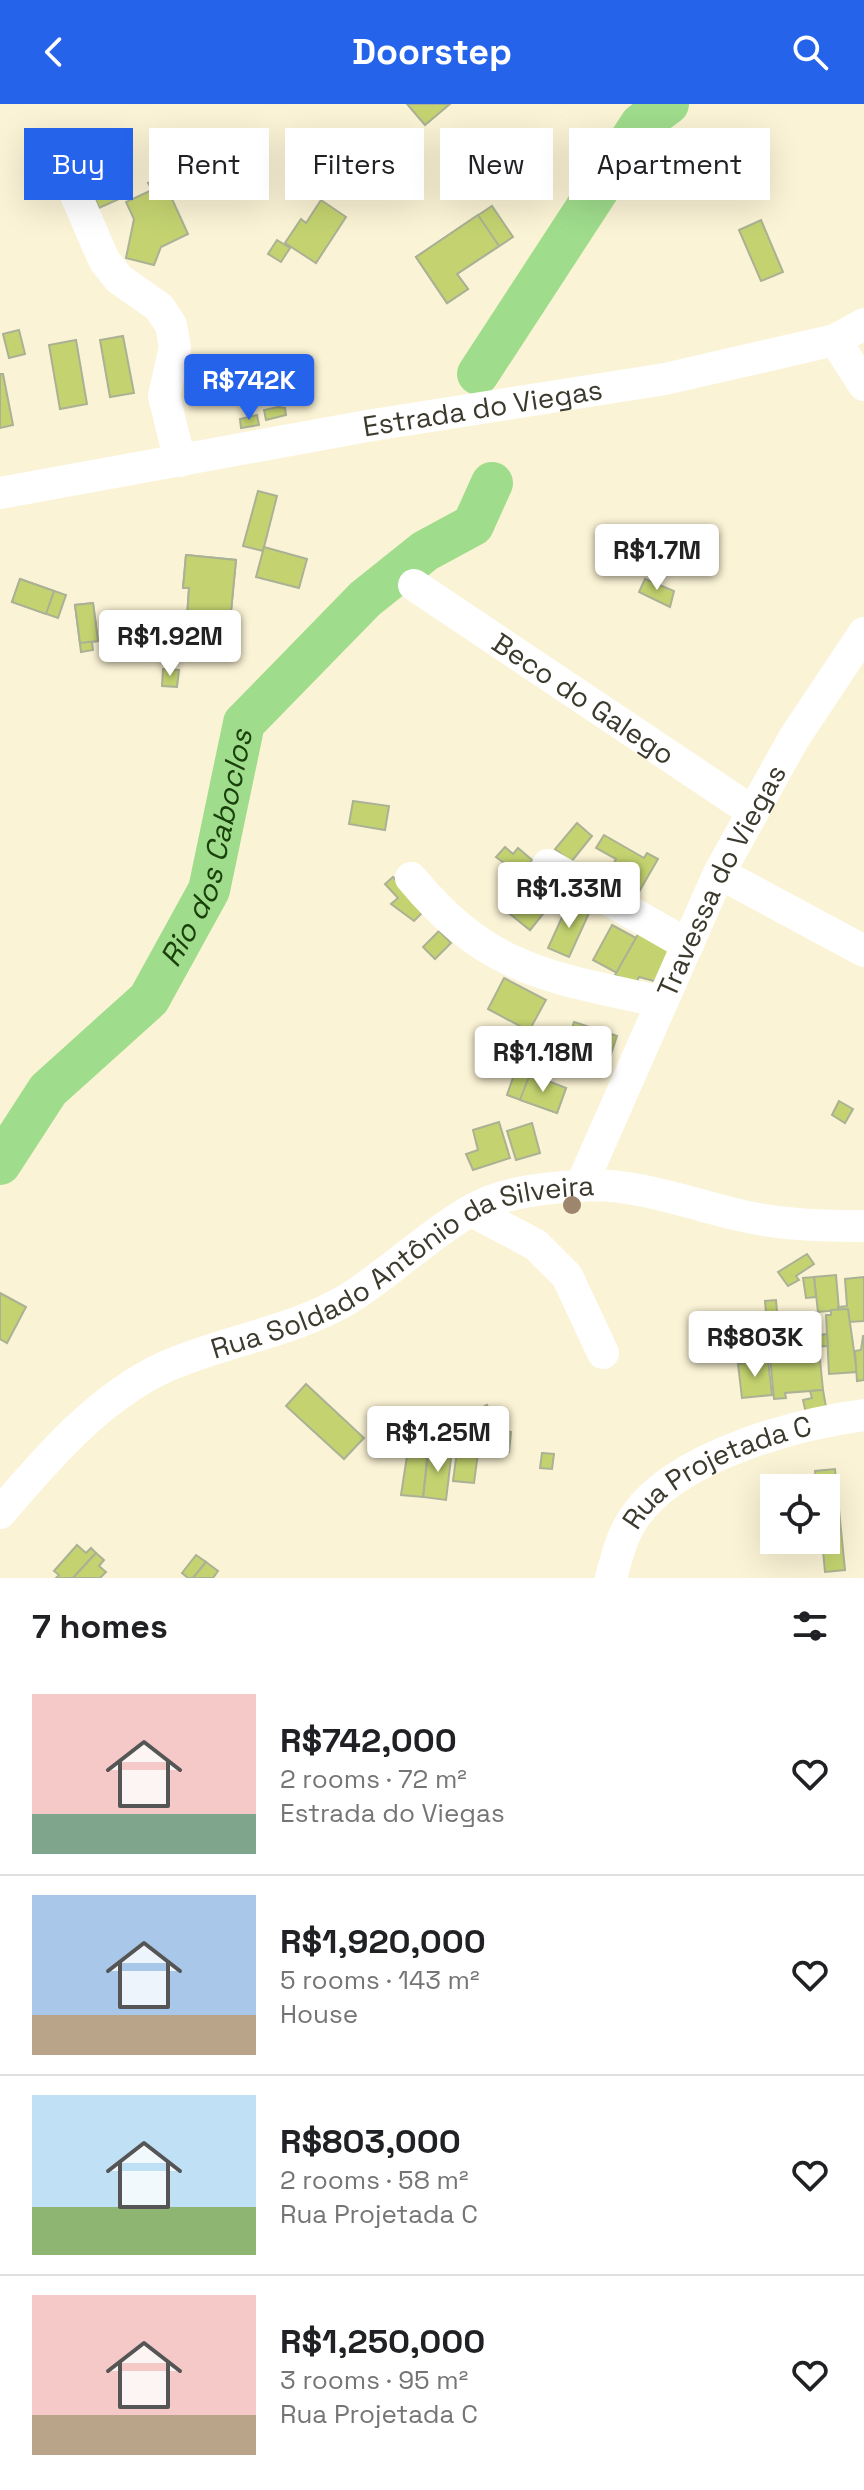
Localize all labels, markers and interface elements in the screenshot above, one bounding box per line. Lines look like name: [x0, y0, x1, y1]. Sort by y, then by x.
text: Doorstep: [352, 29, 512, 75]
icon: back: [32, 30, 76, 74]
icon: search: [788, 30, 832, 74]
chip: Buy: [24, 128, 133, 200]
chip: Rent: [149, 128, 269, 200]
chip: Filters: [285, 128, 424, 200]
chip: New: [440, 128, 553, 200]
chip: Apartment: [569, 128, 770, 200]
pin: R$742K: [184, 354, 314, 422]
text: R$742K: [202, 363, 296, 397]
street label: Estrada do Viegas: [360, 371, 605, 444]
pin: R$1.7M: [592, 524, 722, 592]
text: R$1.7M: [613, 533, 701, 567]
pin: R$1.92M: [96, 610, 244, 678]
text: R$1.92M: [117, 619, 223, 653]
street label: Beco do Galego: [485, 624, 682, 773]
water label: Rio dos Caboclos: [151, 725, 261, 973]
street label: Travessa do Viegas: [649, 758, 794, 1003]
pin: R$1.33M: [495, 862, 643, 930]
text: R$1.33M: [516, 871, 622, 905]
pin: R$1.18M: [469, 1026, 617, 1094]
text: R$1.18M: [493, 1035, 593, 1069]
street label: Rua Soldado Antônio da Silveira: [206, 1167, 595, 1367]
pin: R$803K: [690, 1311, 820, 1379]
text: R$803K: [707, 1320, 803, 1354]
pin: R$1.25M: [364, 1406, 512, 1474]
street label: Rua Projetada C: [614, 1407, 815, 1536]
text: R$1.25M: [385, 1415, 491, 1449]
map controls: [760, 1474, 840, 1554]
button: locate: [760, 1474, 840, 1554]
icon: filters: [788, 1604, 832, 1648]
text: 7 homes: [32, 1605, 168, 1648]
text: R$742,000: [280, 1719, 457, 1762]
icon: home: [96, 1726, 192, 1822]
icon: heart: [788, 1752, 832, 1796]
text: 2 rooms · 72 m²: [280, 1762, 467, 1796]
text: Estrada do Viegas: [280, 1796, 505, 1830]
text: R$1,920,000: [280, 1920, 486, 1963]
icon: home: [96, 1927, 192, 2023]
icon: heart: [788, 1953, 832, 1997]
text: 5 rooms · 143 m²: [280, 1963, 479, 1997]
text: House: [280, 1997, 358, 2031]
text: R$803,000: [280, 2120, 461, 2163]
icon: home: [96, 2127, 192, 2223]
icon: heart: [788, 2153, 832, 2197]
text: 2 rooms · 58 m²: [280, 2163, 468, 2197]
text: Rua Projetada C: [280, 2197, 478, 2231]
text: R$1,250,000: [280, 2320, 485, 2363]
icon: home: [96, 2327, 192, 2423]
icon: heart: [788, 2353, 832, 2397]
text: 3 rooms · 95 m²: [280, 2363, 468, 2397]
text: Rua Projetada C: [280, 2397, 478, 2431]

